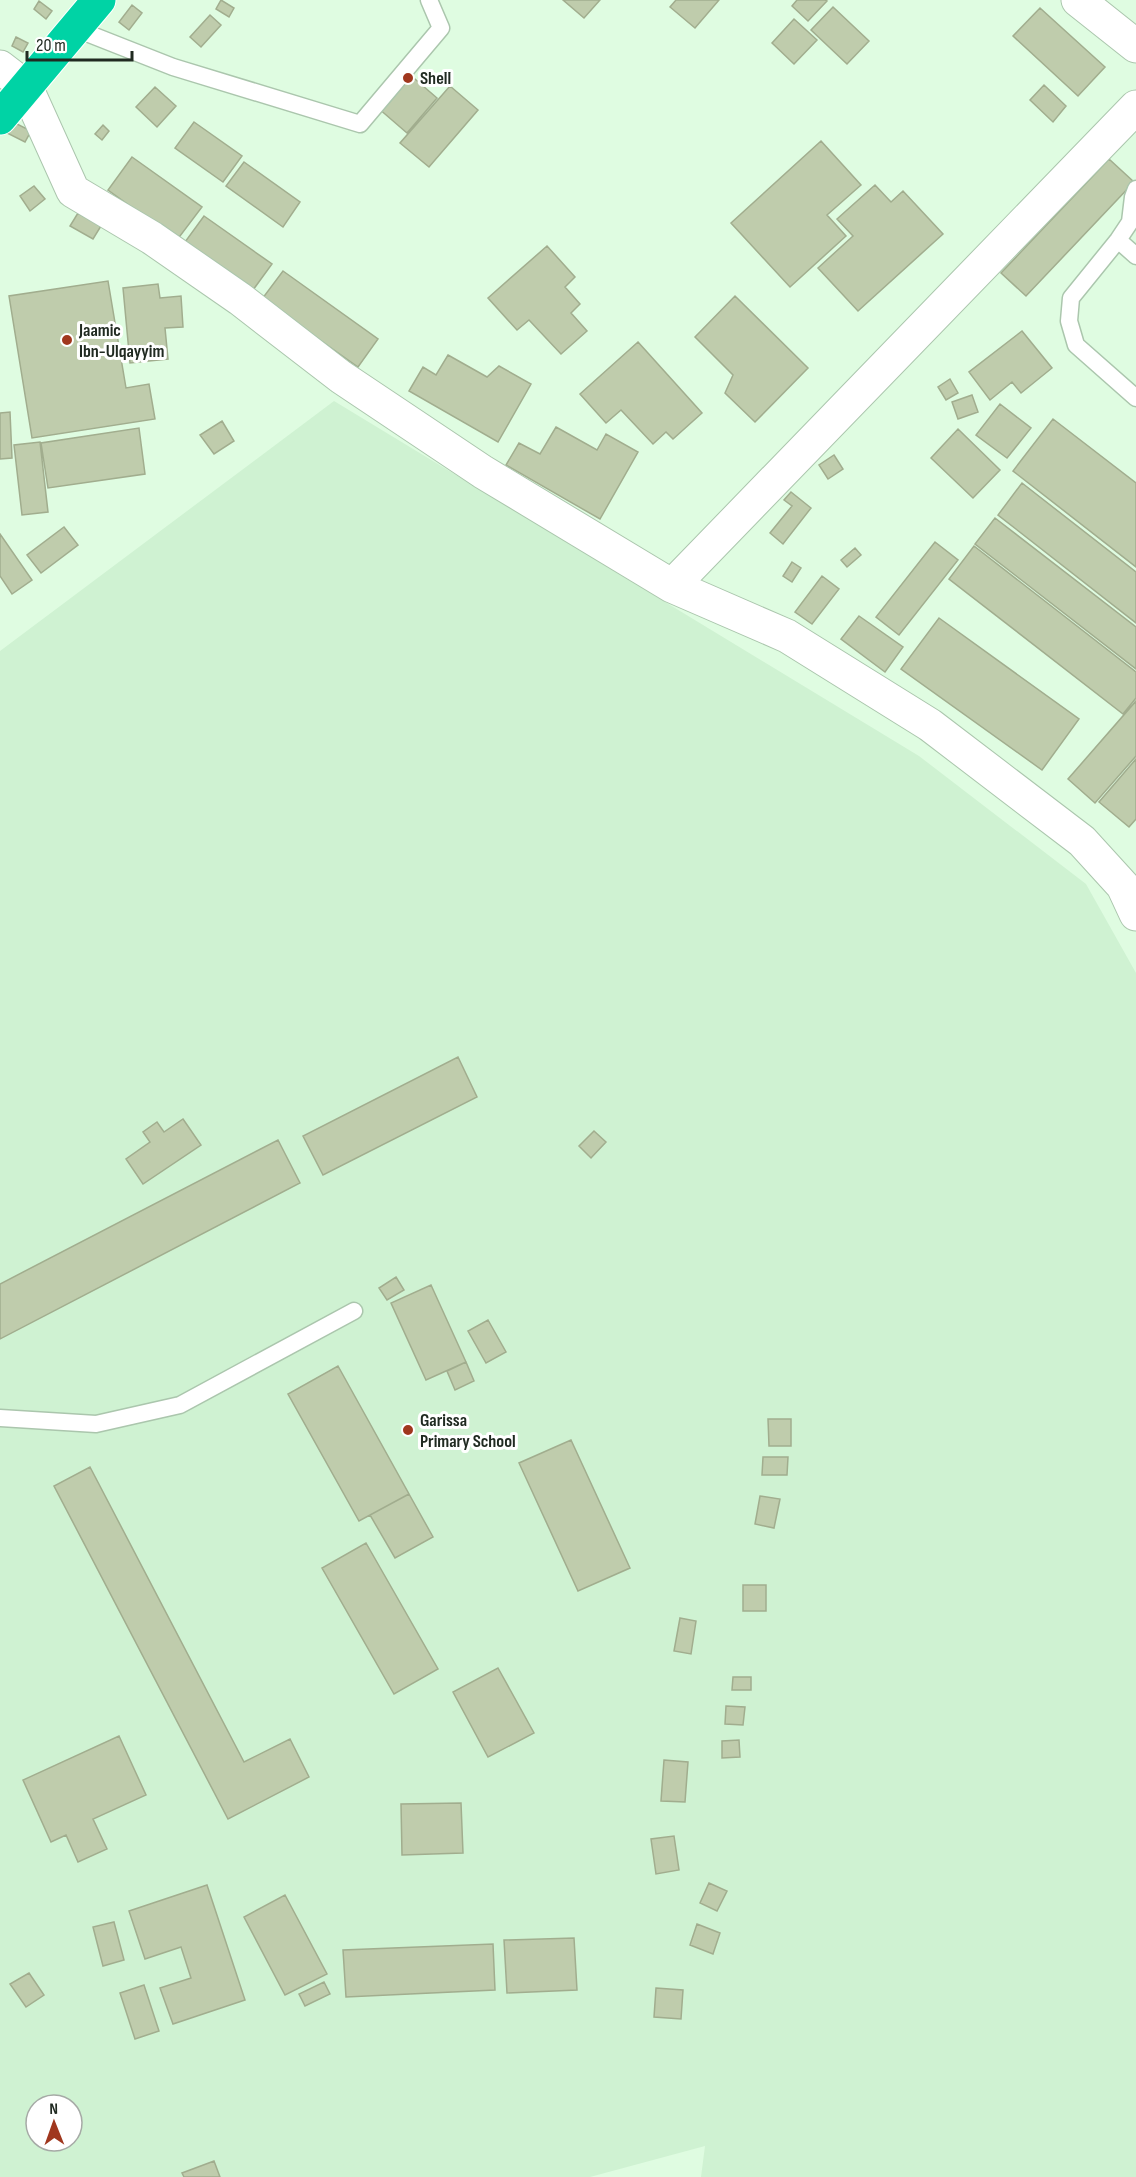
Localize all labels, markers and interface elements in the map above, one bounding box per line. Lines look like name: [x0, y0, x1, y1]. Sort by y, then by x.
scale bar: [27, 24, 132, 62]
text: 20 m: [36, 35, 66, 56]
place label: Shell: [420, 68, 451, 89]
marker: Shell: [401, 71, 415, 85]
place label: Jaamic Ibn-Ulqayyim: [78, 320, 164, 362]
marker: Jaamic Ibn-Ulqayyim: [60, 333, 74, 347]
place label: Garissa Primary School: [420, 1410, 516, 1452]
marker: Garissa Primary School: [401, 1423, 415, 1437]
north arrow: [24, 2093, 84, 2153]
text: N: [49, 2100, 58, 2119]

